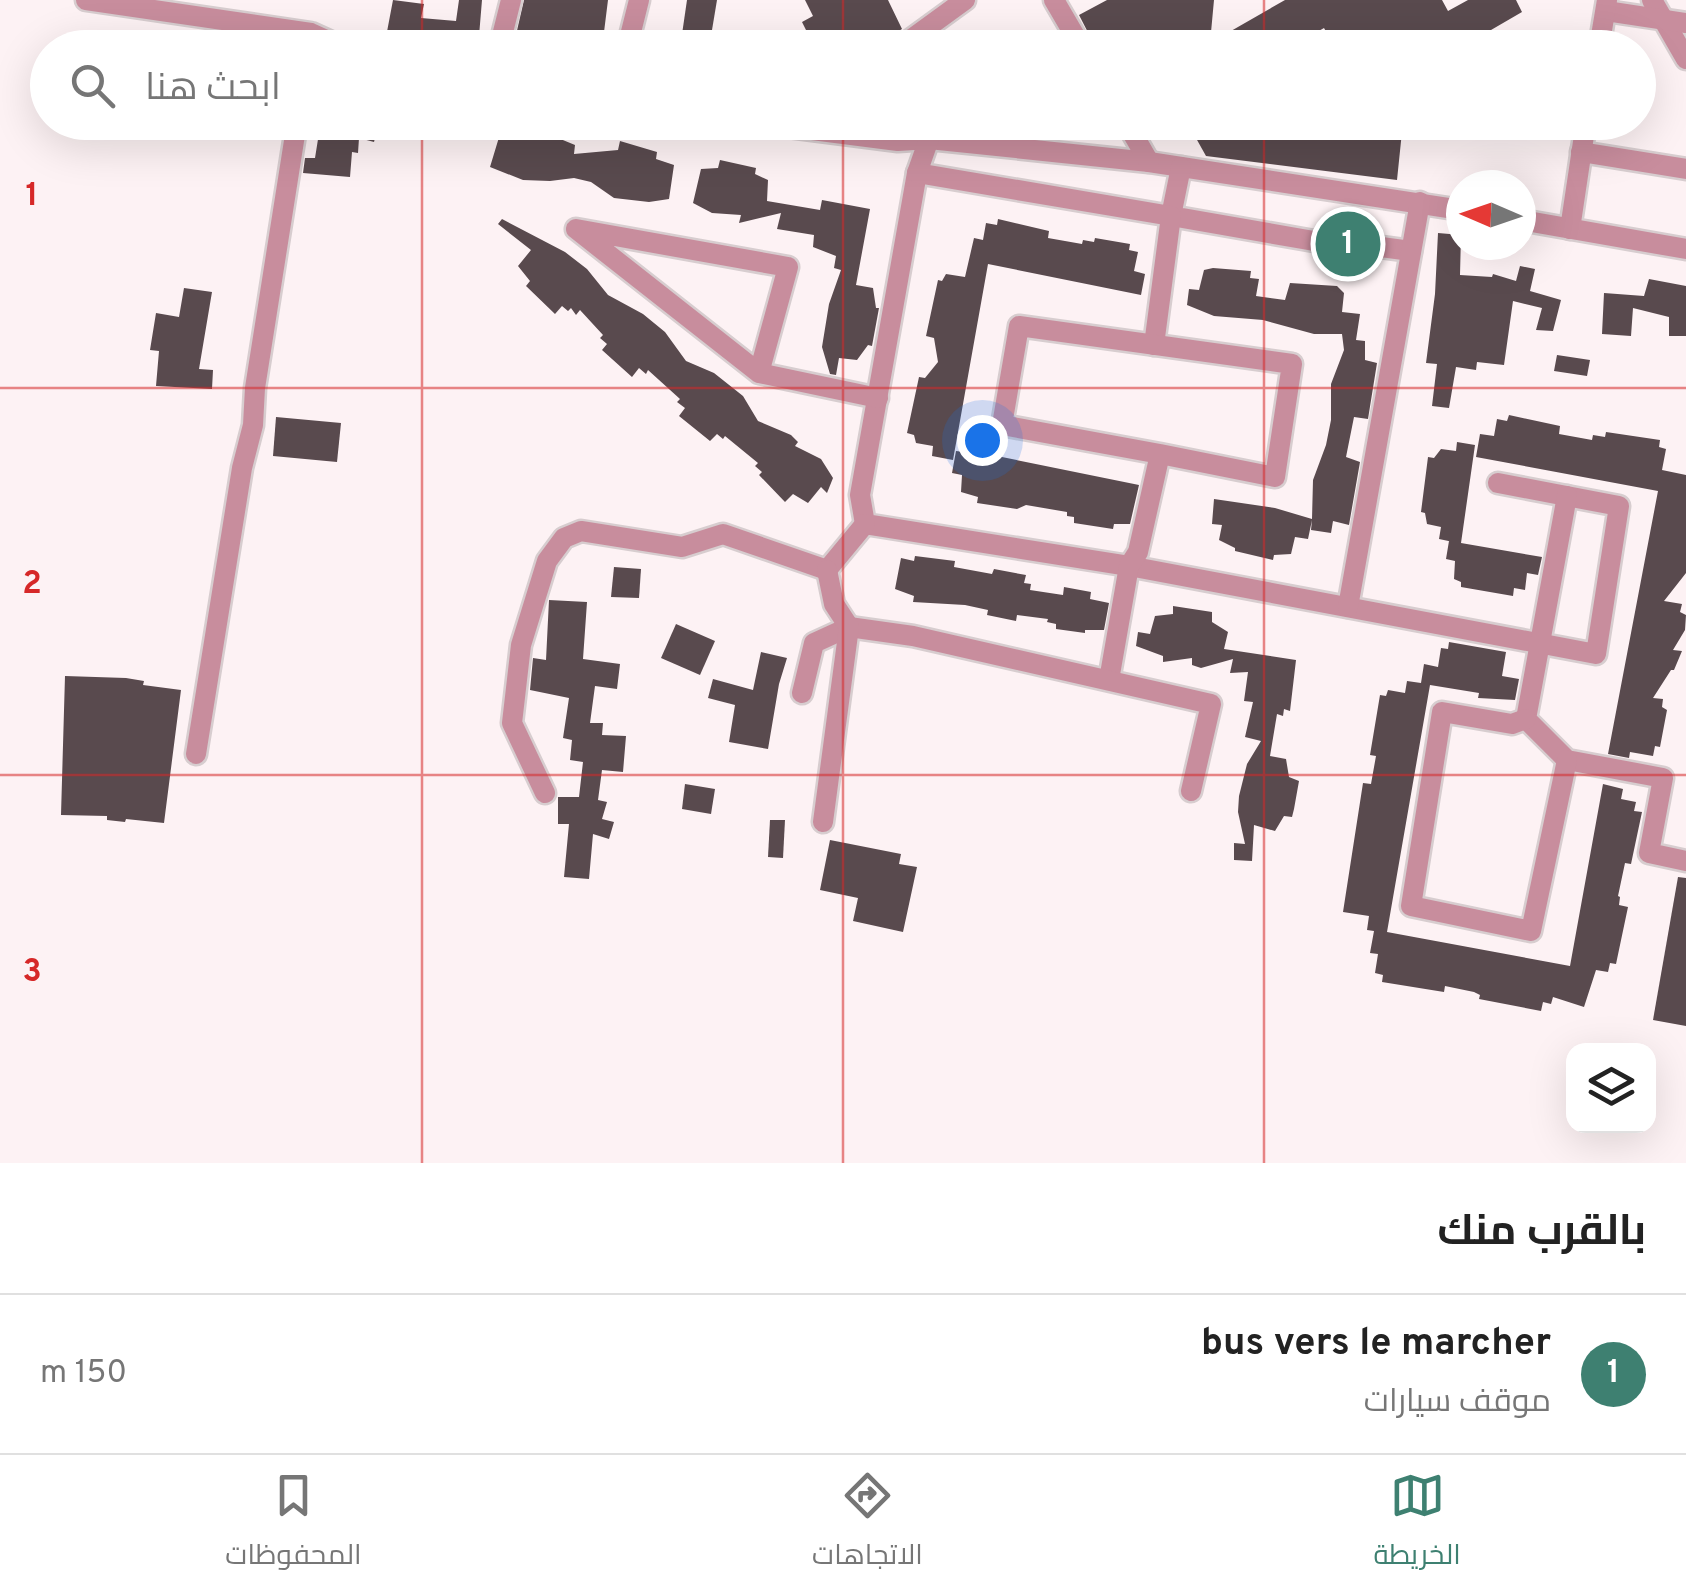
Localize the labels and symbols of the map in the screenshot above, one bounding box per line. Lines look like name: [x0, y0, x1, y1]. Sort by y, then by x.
north arrow: [1446, 170, 1536, 260]
text: 1: [26, 177, 38, 217]
pin: 1: [1316, 206, 1380, 282]
your location: [957, 415, 1008, 466]
text: 2: [22, 565, 42, 605]
text: 3: [22, 953, 42, 993]

